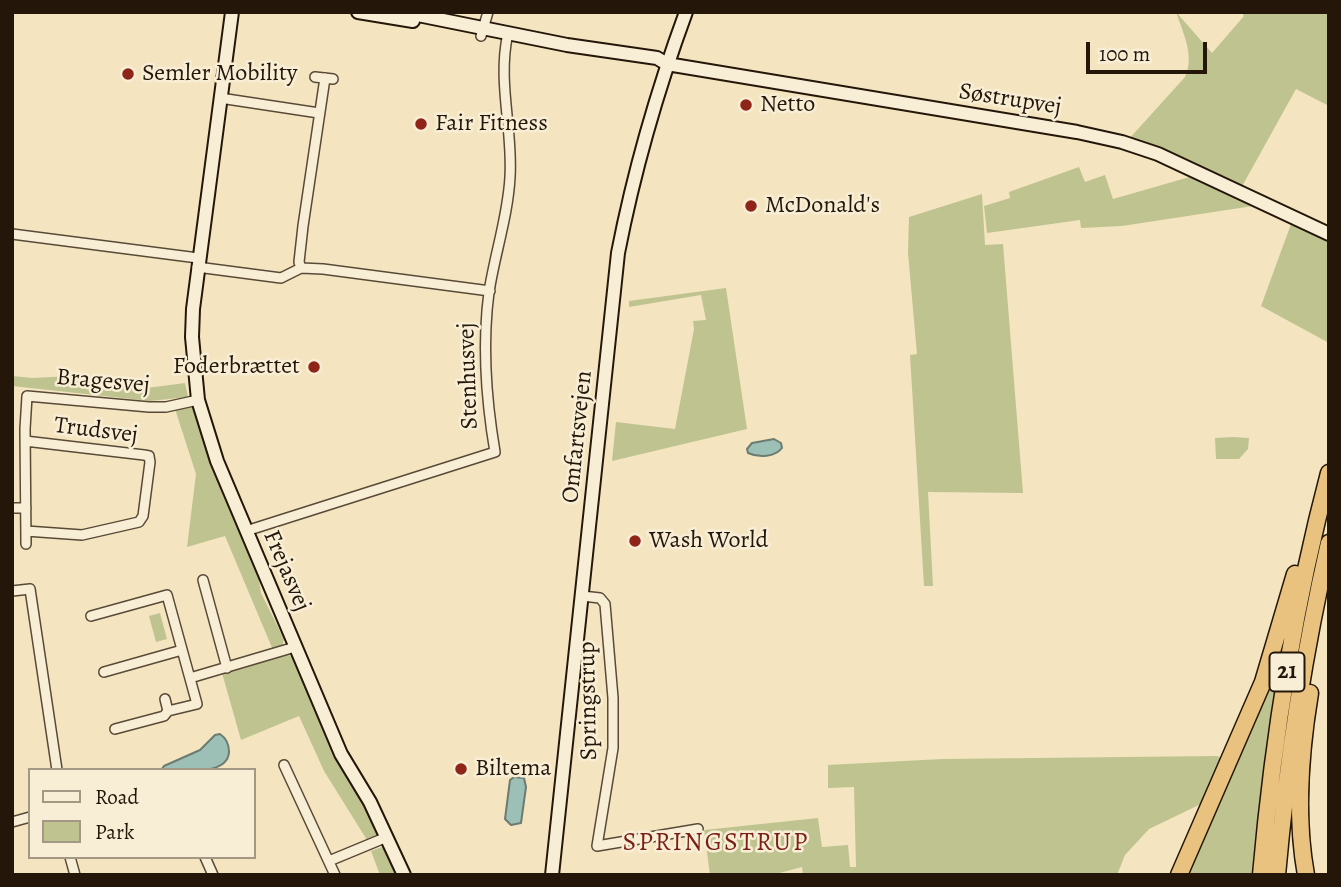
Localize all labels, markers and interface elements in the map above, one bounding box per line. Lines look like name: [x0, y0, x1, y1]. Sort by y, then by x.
scale bar: [1089, 28, 1210, 72]
text: 100 m: [1099, 40, 1150, 68]
place label: Semler Mobility: [142, 60, 298, 88]
marker: Semler Mobility: [120, 66, 136, 82]
street label: Søstrupvej: [957, 78, 1063, 122]
place label: Netto: [760, 91, 815, 119]
marker: Netto: [738, 97, 754, 113]
place label: Fair Fitness: [435, 110, 548, 138]
marker: Fair Fitness: [413, 116, 429, 132]
place label: McDonald's: [765, 192, 880, 220]
marker: McDonald's: [743, 198, 759, 214]
street label: Stenhusvej: [453, 322, 485, 430]
place label: Foderbrættet: [173, 353, 300, 381]
marker: Foderbrættet: [306, 359, 322, 375]
street label: Bragesvej: [55, 364, 151, 400]
street label: Omfartsvejen: [557, 369, 599, 505]
street label: Trudsvej: [52, 412, 140, 450]
street label: Frejasvej: [256, 526, 316, 616]
place label: Wash World: [649, 527, 768, 555]
marker: Wash World: [627, 533, 643, 549]
street label: Springstrup: [574, 641, 604, 761]
road number: 21: [1270, 652, 1304, 692]
place label: Biltema: [475, 755, 552, 783]
marker: Biltema: [453, 761, 469, 777]
legend: [28, 768, 256, 859]
text: Road: [95, 783, 139, 811]
text: Park: [95, 818, 134, 846]
district label: SPRINGSTRUP: [624, 828, 808, 860]

